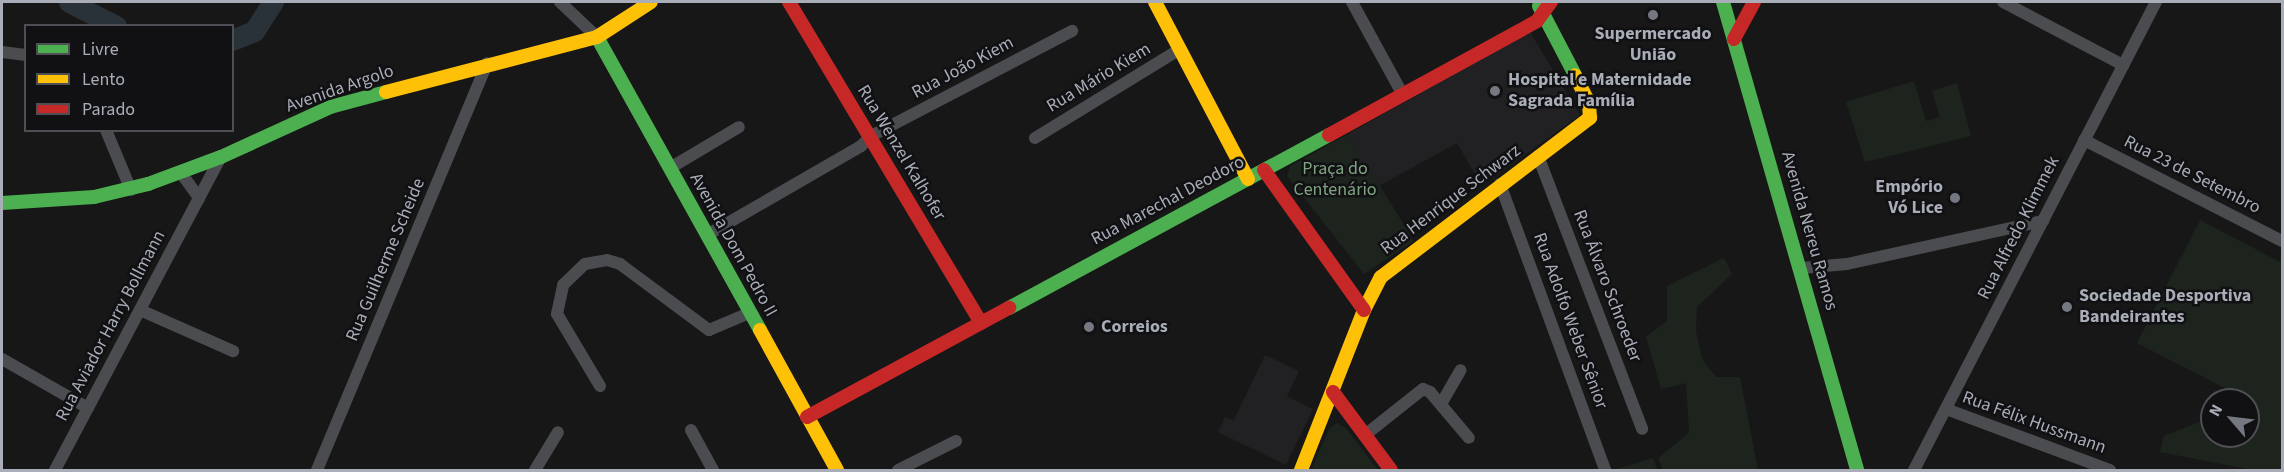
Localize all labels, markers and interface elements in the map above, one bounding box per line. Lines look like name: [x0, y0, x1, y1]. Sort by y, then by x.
marker: Supermercado União: [1646, 8, 1660, 22]
legend: [24, 24, 234, 132]
place label: Supermercado União: [1595, 24, 1711, 66]
street label: Rua João Kiem: [909, 32, 1017, 104]
text: Livre: [82, 37, 119, 62]
street label: Rua Mário Kiem: [1043, 38, 1155, 118]
street label: Avenida Argolo: [283, 60, 397, 118]
text: Lento: [82, 67, 125, 92]
place label: Hospital e Maternidade Sagrada Família: [1508, 70, 1692, 112]
street label: Rua Wenzel Kalhofer: [852, 81, 950, 225]
marker: Hospital e Maternidade Sagrada Família: [1486, 82, 1504, 100]
text: Parado: [82, 97, 135, 122]
street label: Rua 23 de Setembro: [2120, 131, 2264, 219]
street label: Rua Henrique Schwarz: [1377, 140, 1525, 260]
street label: Avenida Nereu Ramos: [1776, 149, 1842, 313]
street label: Rua Marechal Deodoro: [1088, 151, 1248, 251]
street label: Rua Alfredo Klimmek: [1974, 153, 2064, 303]
park label: Praça do Centenário: [1293, 159, 1377, 201]
street label: Avenida Dom Pedro II: [685, 169, 781, 321]
street label: Rua Guilherme Scheide: [342, 175, 430, 345]
place label: Empório Vó Lice: [1875, 177, 1943, 219]
marker: Empório Vó Lice: [1948, 191, 1962, 205]
street label: Rua Álvaro Schroeder: [1568, 207, 1646, 365]
street label: Rua Aviador Harry Bollmann: [52, 227, 170, 425]
street label: Rua Adolfo Weber Sênior: [1528, 230, 1612, 412]
place label: Sociedade Desportiva Bandeirantes: [2079, 286, 2251, 328]
marker: Sociedade Desportiva Bandeirantes: [2060, 300, 2074, 314]
place label: Correios: [1101, 316, 1168, 338]
marker: Correios: [1082, 320, 1096, 334]
street label: Rua Félix Hussmann: [1959, 387, 2109, 459]
north arrow: [2200, 388, 2260, 448]
text: N: [2204, 401, 2228, 420]

